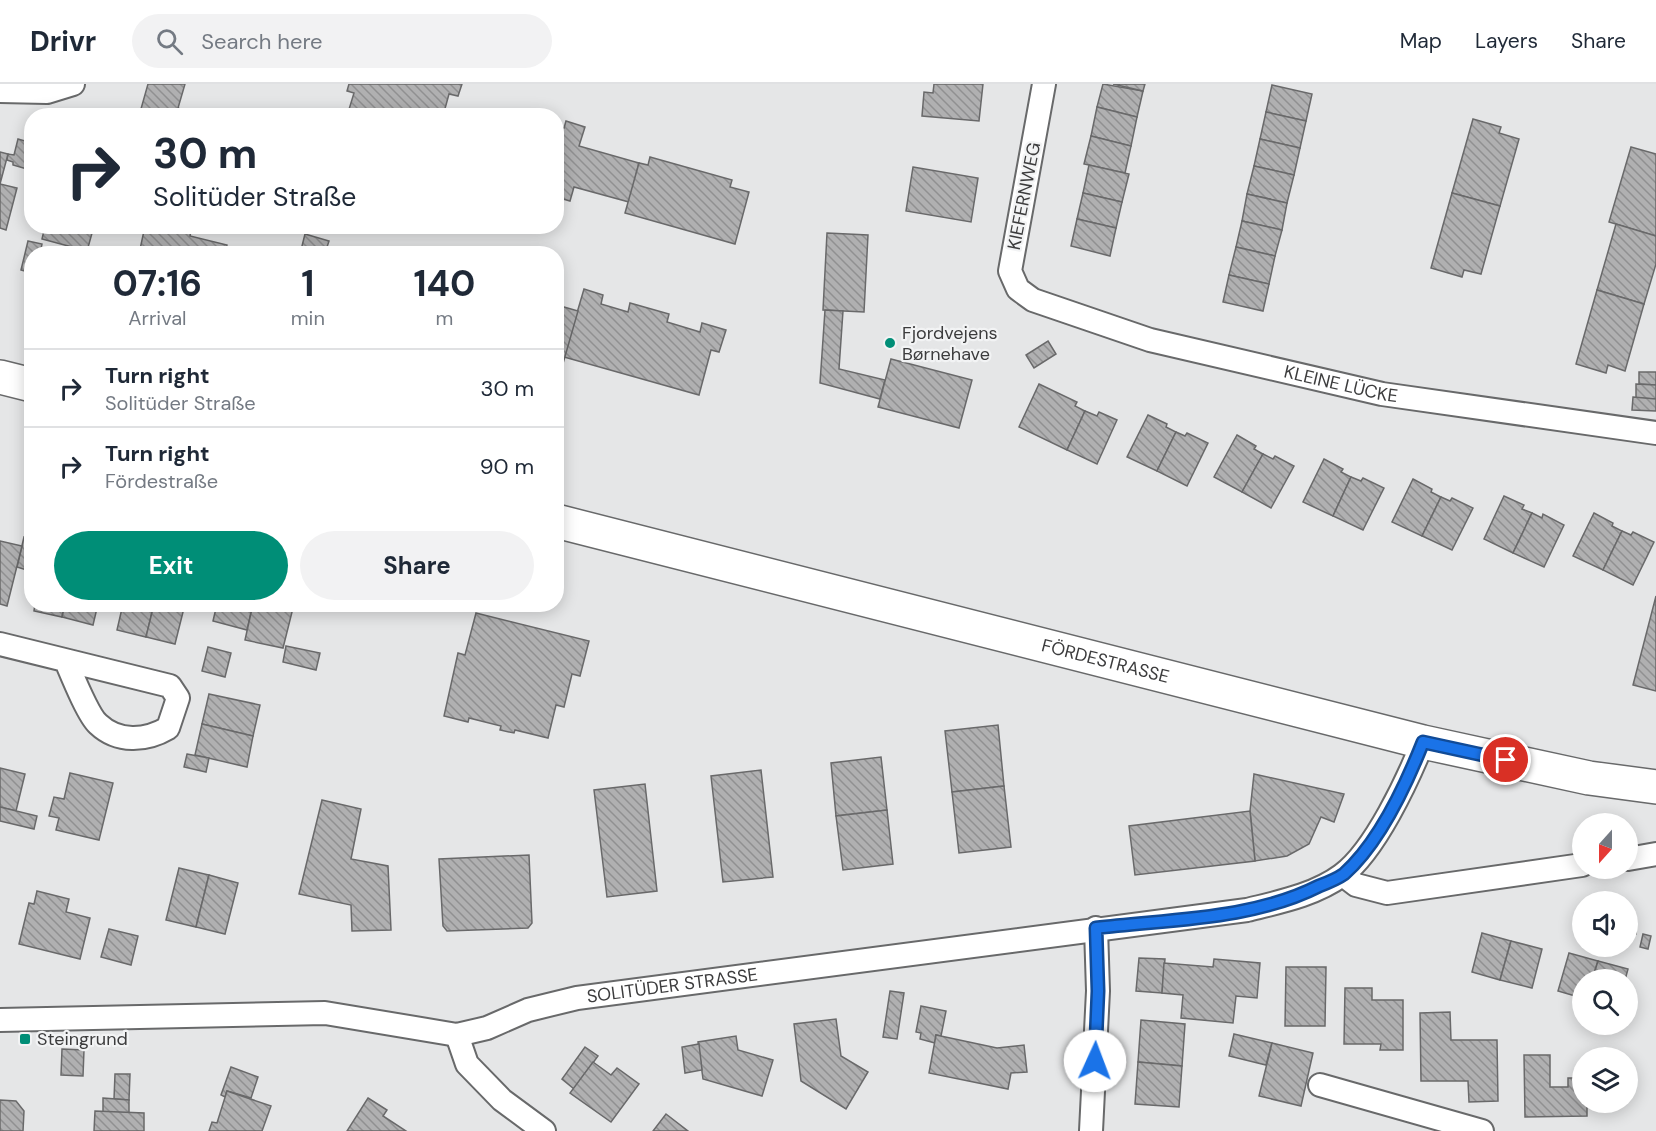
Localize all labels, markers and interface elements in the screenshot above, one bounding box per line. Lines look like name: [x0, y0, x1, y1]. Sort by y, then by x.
search box: [132, 14, 552, 68]
text: Drivr: [30, 23, 96, 60]
icon: search: [153, 25, 186, 58]
text: Search here: [201, 27, 323, 56]
text: Map: [1400, 27, 1442, 55]
text: Layers: [1475, 27, 1538, 55]
text: Share: [1571, 27, 1626, 55]
text: 30 m: [153, 126, 257, 181]
icon: right: [54, 132, 132, 210]
street label: KIEFERNWEG: [1002, 140, 1046, 252]
text: Solitüder Straße: [153, 179, 356, 214]
text: 07:16: [113, 260, 202, 307]
text: 1: [301, 260, 314, 307]
text: 140: [413, 260, 475, 307]
text: Arrival: [128, 305, 187, 331]
text: min: [291, 305, 325, 331]
text: m: [436, 305, 453, 331]
place label: Fjordvejens Børnehave: [902, 321, 998, 366]
marker: Fjordvejens Børnehave: [883, 336, 897, 350]
street label: KLEINE LÜCKE: [1282, 360, 1399, 408]
text: Turn right: [105, 361, 210, 390]
icon: right: [54, 372, 87, 405]
text: 30 m: [480, 374, 534, 403]
text: Solitüder Straße: [105, 390, 256, 416]
text: Turn right: [105, 439, 210, 468]
icon: right: [54, 450, 87, 483]
text: 90 m: [480, 452, 534, 481]
text: Fördestraße: [105, 468, 218, 494]
button: Exit: [54, 531, 288, 600]
button: Share: [300, 531, 534, 600]
street label: FÖRDESTRASSE: [1039, 633, 1172, 689]
pin: [1480, 734, 1531, 785]
icon: arrive: [1489, 743, 1522, 776]
north arrow: [1572, 813, 1638, 879]
map controls: [1572, 813, 1638, 1113]
button: sound: [1572, 891, 1638, 957]
street label: SOLITÜDER STRASSE: [585, 962, 759, 1009]
button: search: [1572, 969, 1638, 1035]
place label: Steingrund: [37, 1027, 128, 1051]
position arrow: [1063, 1029, 1127, 1093]
marker: Steingrund: [18, 1032, 32, 1046]
button: layers: [1572, 1047, 1638, 1113]

